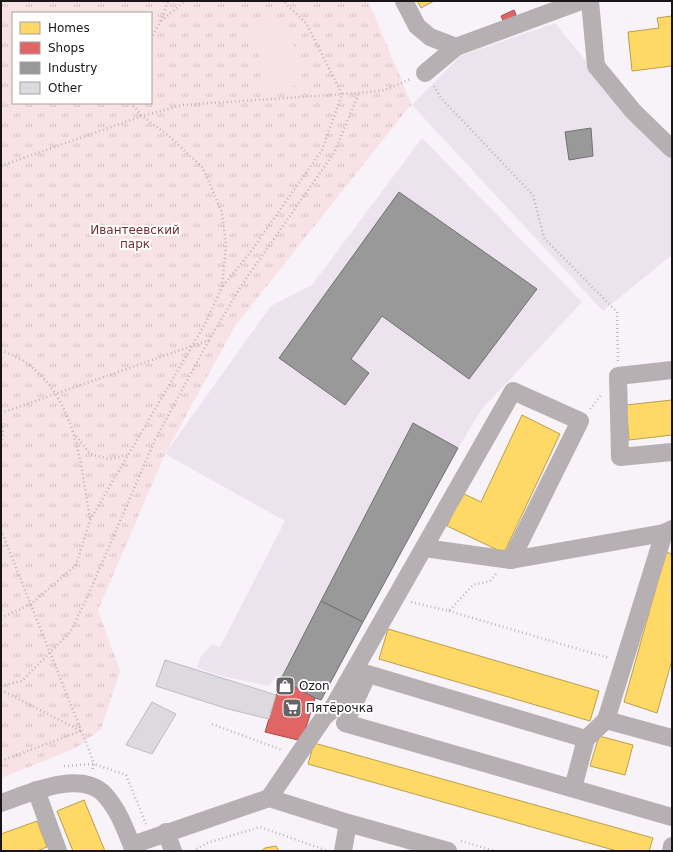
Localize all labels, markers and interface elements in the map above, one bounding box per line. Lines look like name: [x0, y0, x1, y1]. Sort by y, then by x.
legend: [12, 12, 152, 104]
text: Homes: [48, 21, 90, 35]
text: Shops: [48, 41, 84, 55]
text: Industry: [48, 61, 97, 75]
text: Other: [48, 81, 82, 95]
park label: Ивантеевский парк: [90, 223, 180, 251]
shop icon: Ozon: [274, 675, 296, 697]
place label: Ozon: [299, 679, 330, 693]
supermarket icon: Пятёрочка: [281, 697, 303, 719]
place label: Пятёрочка: [306, 701, 373, 715]

